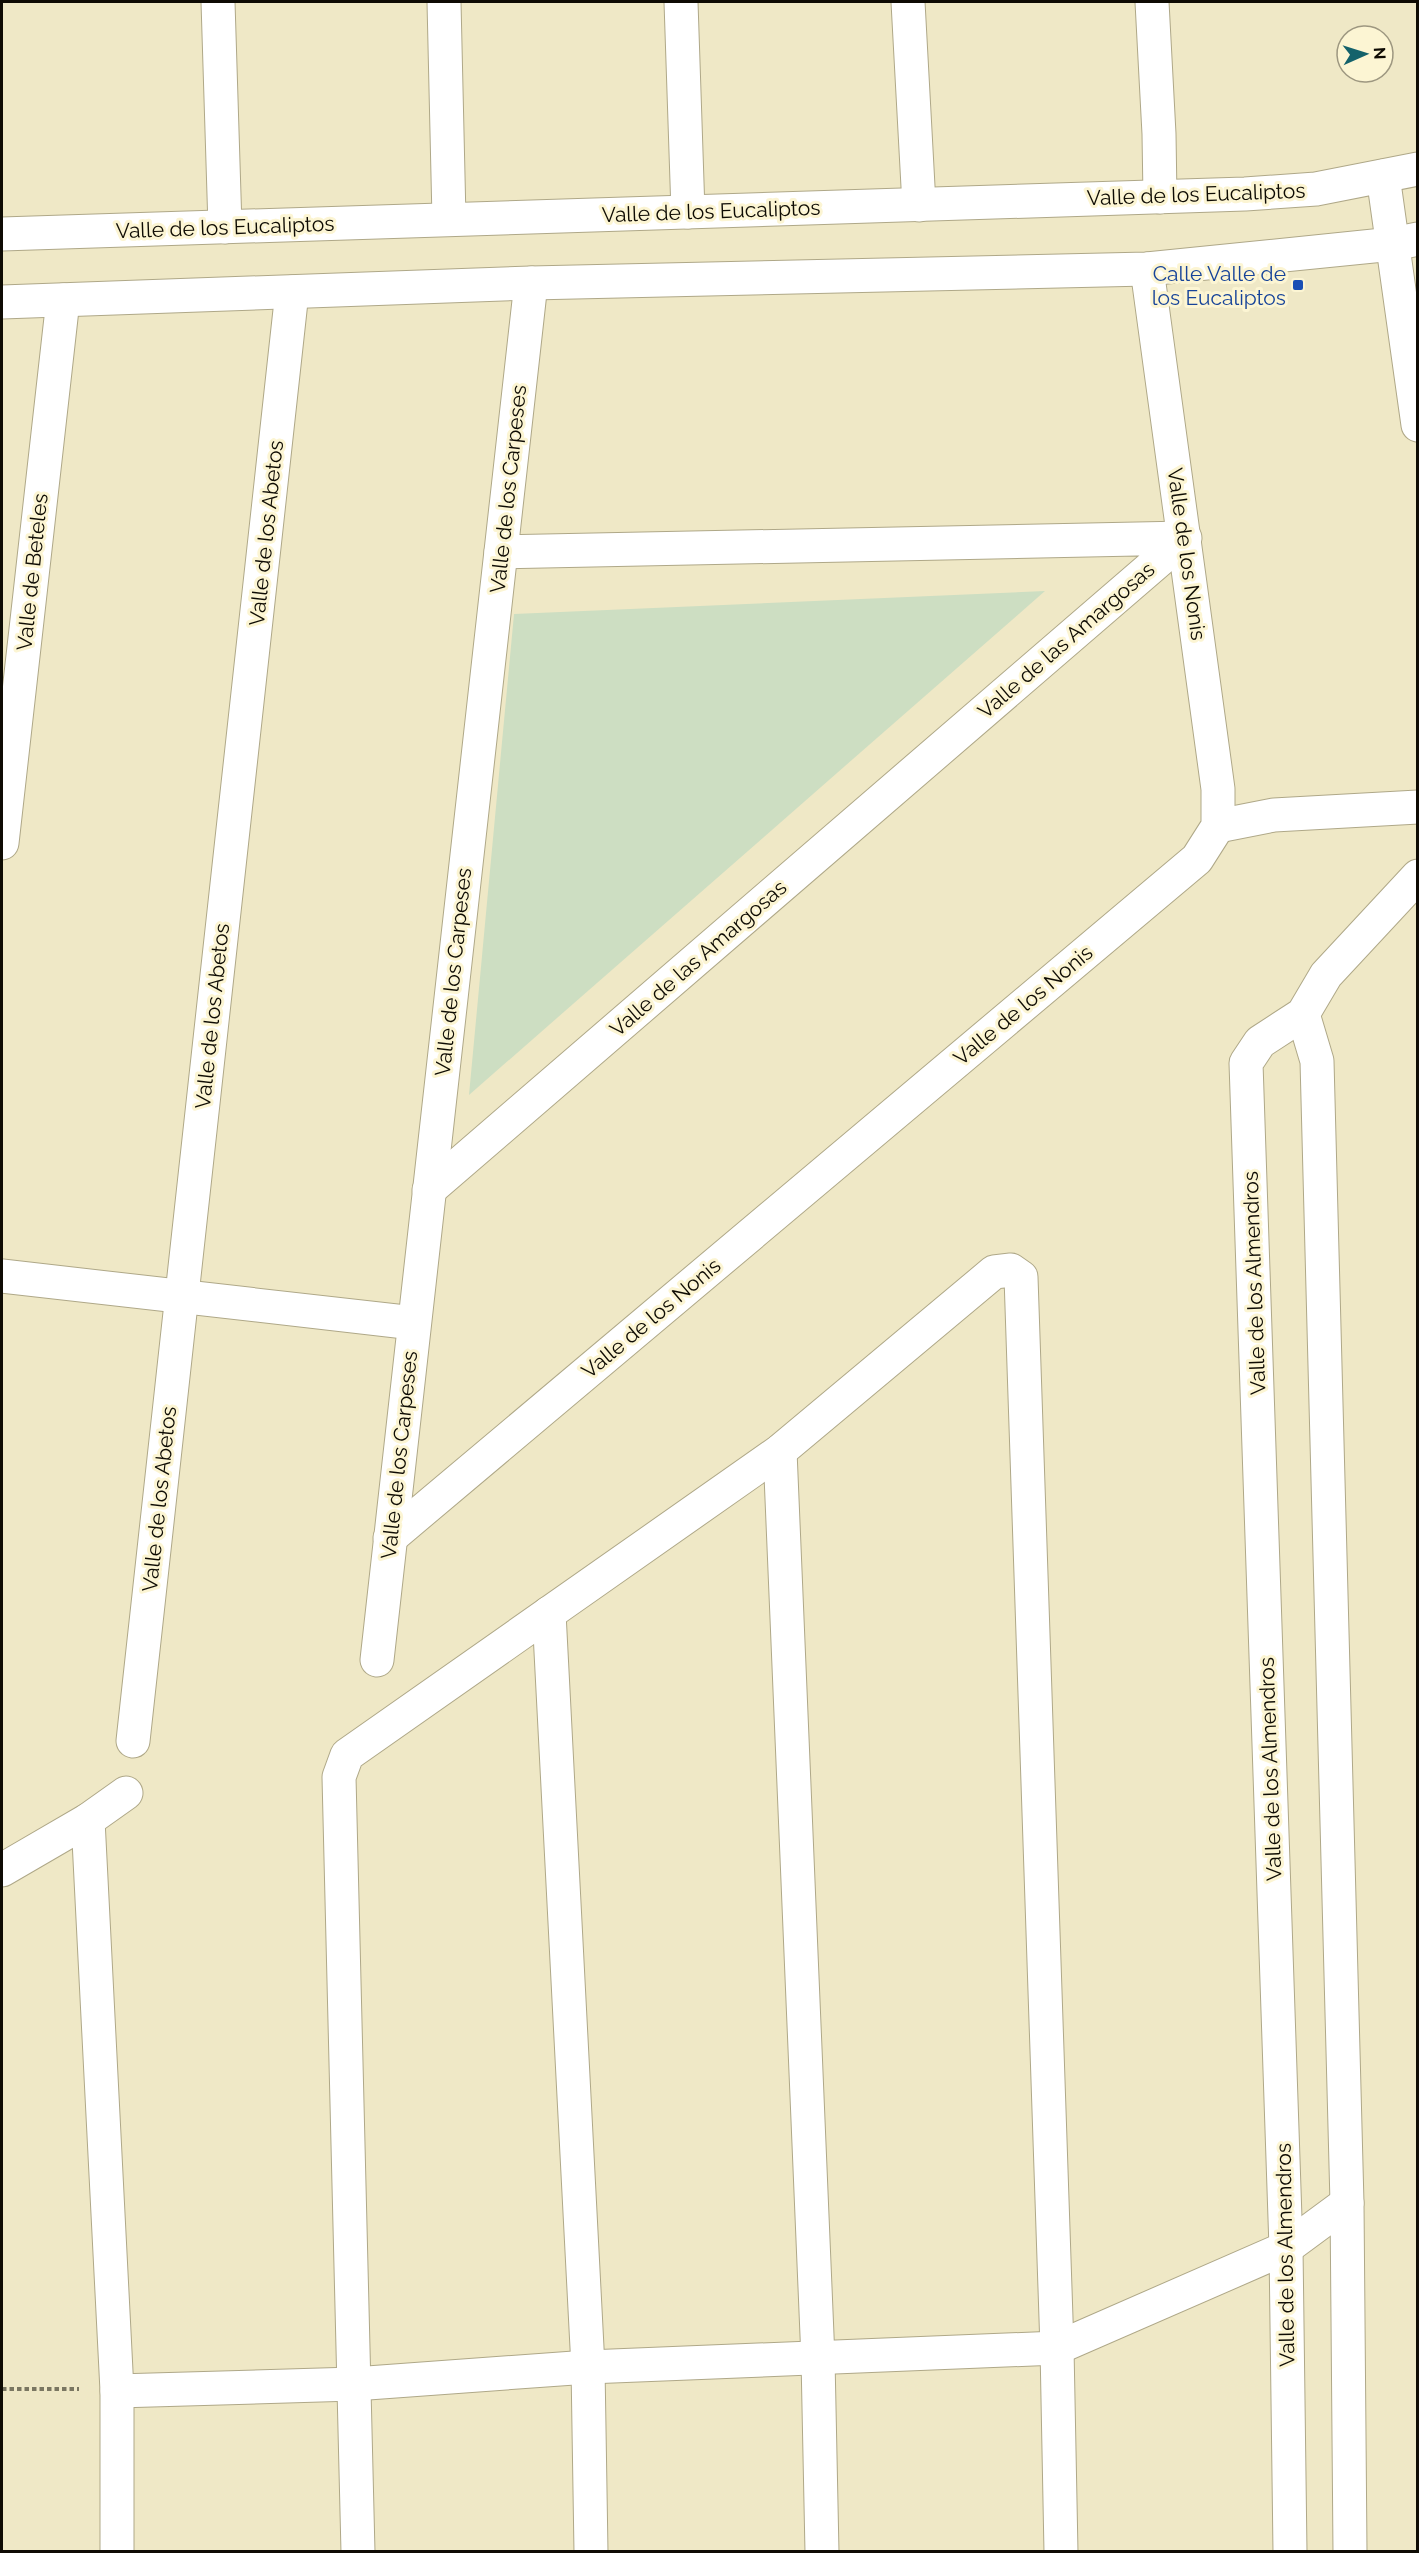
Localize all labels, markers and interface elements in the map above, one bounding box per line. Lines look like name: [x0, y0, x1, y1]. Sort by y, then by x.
north arrow: [1335, 24, 1395, 84]
text: N: [1370, 47, 1389, 60]
street label: Valle de los Eucaliptos: [1086, 178, 1306, 210]
street label: Valle de los Eucaliptos: [601, 195, 821, 227]
street label: Valle de los Eucaliptos: [115, 211, 335, 243]
place label: Calle Valle de los Eucaliptos: [1152, 261, 1286, 310]
marker: Calle Valle de los Eucaliptos: [1291, 278, 1305, 292]
street label: Valle de los Carpeses: [485, 384, 531, 594]
street label: Valle de los Abetos: [244, 439, 288, 627]
street label: Valle de los Nonis: [1163, 466, 1211, 642]
street label: Valle de Beteles: [11, 492, 53, 652]
street label: Valle de las Amargosas: [973, 557, 1159, 723]
street label: Valle de los Carpeses: [430, 867, 476, 1077]
street label: Valle de las Amargosas: [605, 875, 791, 1041]
street label: Valle de los Abetos: [190, 922, 234, 1110]
street label: Valle de los Nonis: [948, 940, 1098, 1070]
street label: Valle de los Almendros: [1238, 1171, 1270, 1395]
street label: Valle de los Nonis: [576, 1253, 726, 1383]
street label: Valle de los Carpeses: [376, 1350, 422, 1560]
street label: Valle de los Abetos: [137, 1405, 181, 1593]
street label: Valle de los Almendros: [1254, 1657, 1286, 1881]
street label: Valle de los Almendros: [1271, 2143, 1299, 2367]

